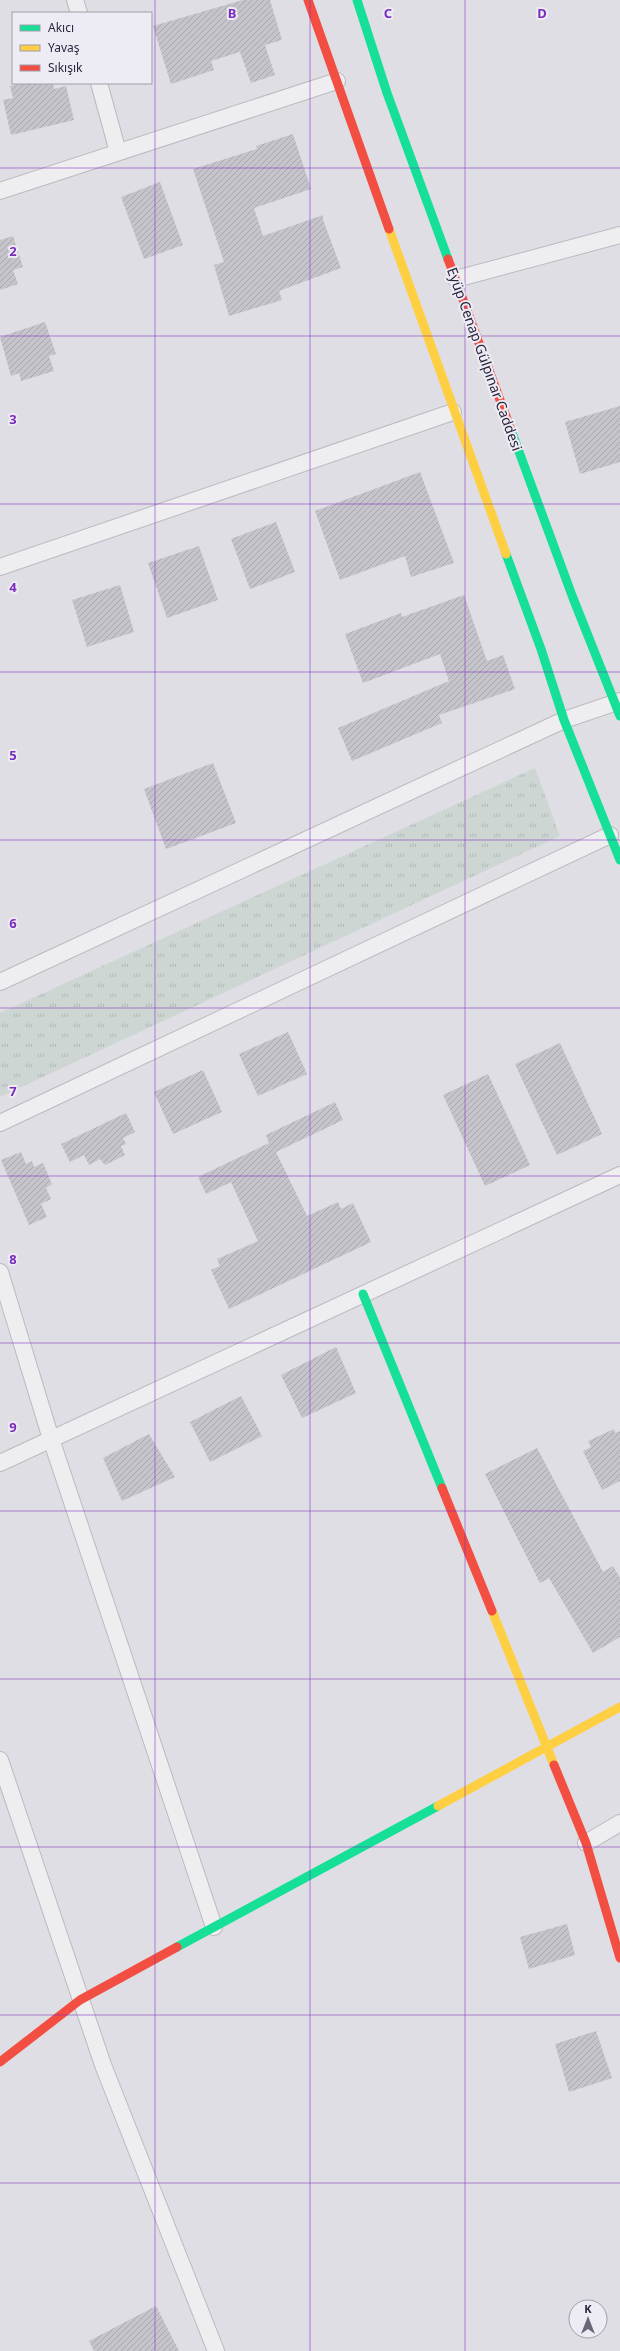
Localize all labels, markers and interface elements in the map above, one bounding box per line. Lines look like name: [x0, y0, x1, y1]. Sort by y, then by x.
text: B: [228, 4, 236, 22]
text: C: [384, 4, 392, 22]
text: D: [537, 4, 547, 22]
legend: [12, 12, 152, 84]
text: Akıcı: [48, 19, 74, 36]
text: Yavaş: [48, 39, 80, 56]
text: Sıkışık: [48, 59, 83, 76]
text: 2: [9, 242, 17, 260]
street label: Eyüp Cenap Gülpınar Caddesi: [443, 265, 527, 453]
text: 3: [9, 410, 17, 428]
text: 4: [9, 578, 17, 596]
text: 5: [9, 746, 17, 764]
text: 6: [9, 914, 17, 932]
text: 7: [9, 1082, 17, 1100]
text: 8: [9, 1250, 17, 1268]
text: 9: [9, 1418, 17, 1436]
north arrow: [568, 2299, 608, 2339]
text: K: [584, 2301, 592, 2316]

